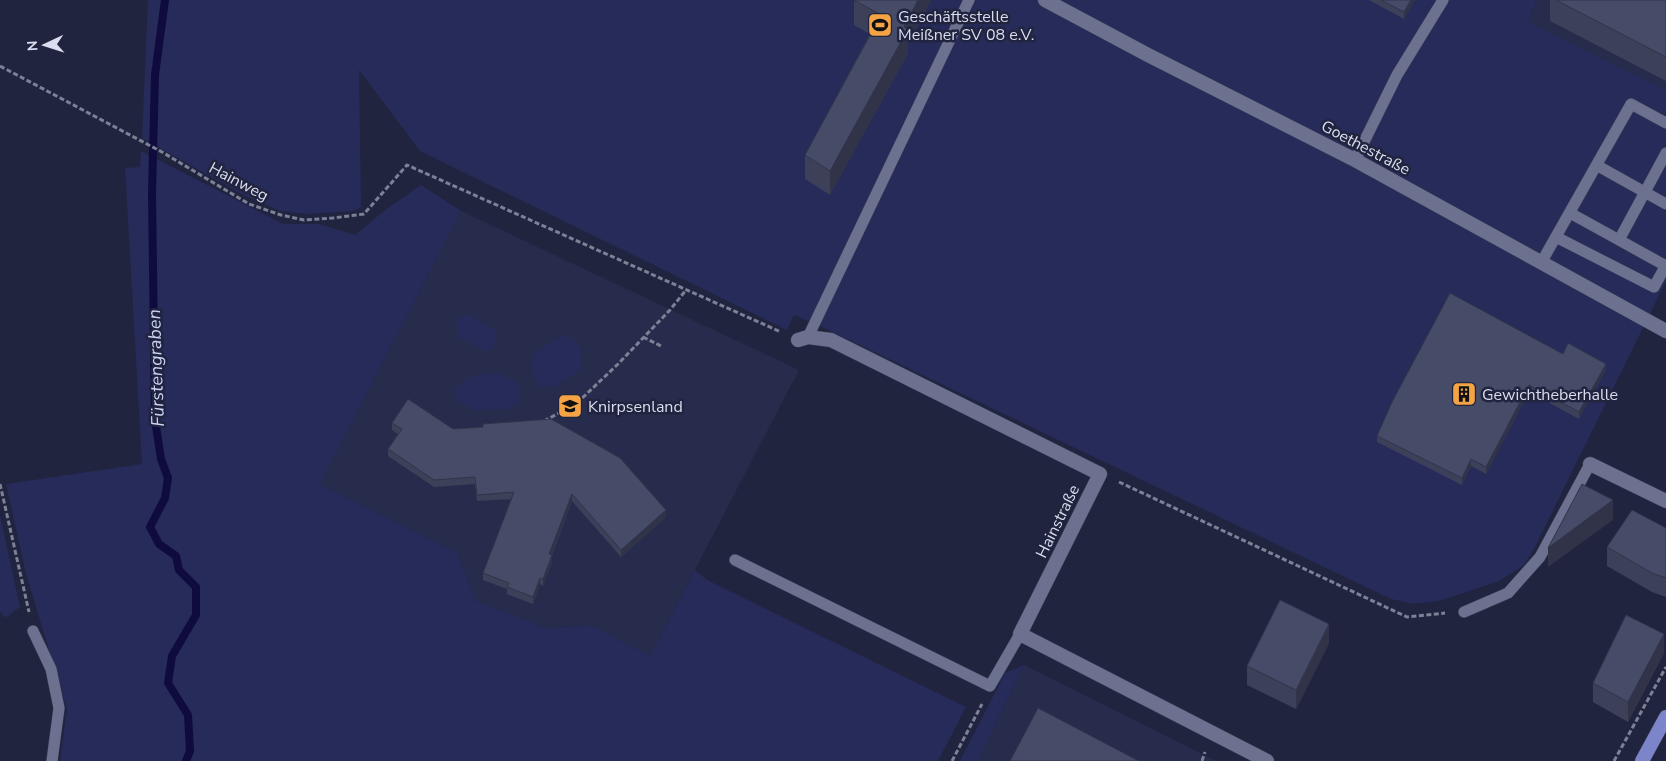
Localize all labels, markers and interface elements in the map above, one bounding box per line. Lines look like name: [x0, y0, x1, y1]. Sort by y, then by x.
place label: Geschäftsstelle Meißner SV 08 e.V.: [898, 6, 1034, 46]
sports icon: Geschäftsstelle Meißner SV 08 e.V.: [867, 12, 893, 38]
north arrow: [20, 20, 70, 70]
text: N: [23, 40, 42, 52]
street label: Goethestraße: [1317, 115, 1414, 181]
street label: Hainweg: [205, 157, 272, 207]
water label: Fürstengraben: [142, 309, 170, 427]
building icon: Gewichtheberhalle: [1451, 381, 1477, 407]
place label: Gewichtheberhalle: [1482, 384, 1618, 406]
school or university icon: Knirpsenland: [557, 393, 583, 419]
place label: Knirpsenland: [588, 396, 683, 418]
street label: Hainstraße: [1031, 481, 1085, 562]

